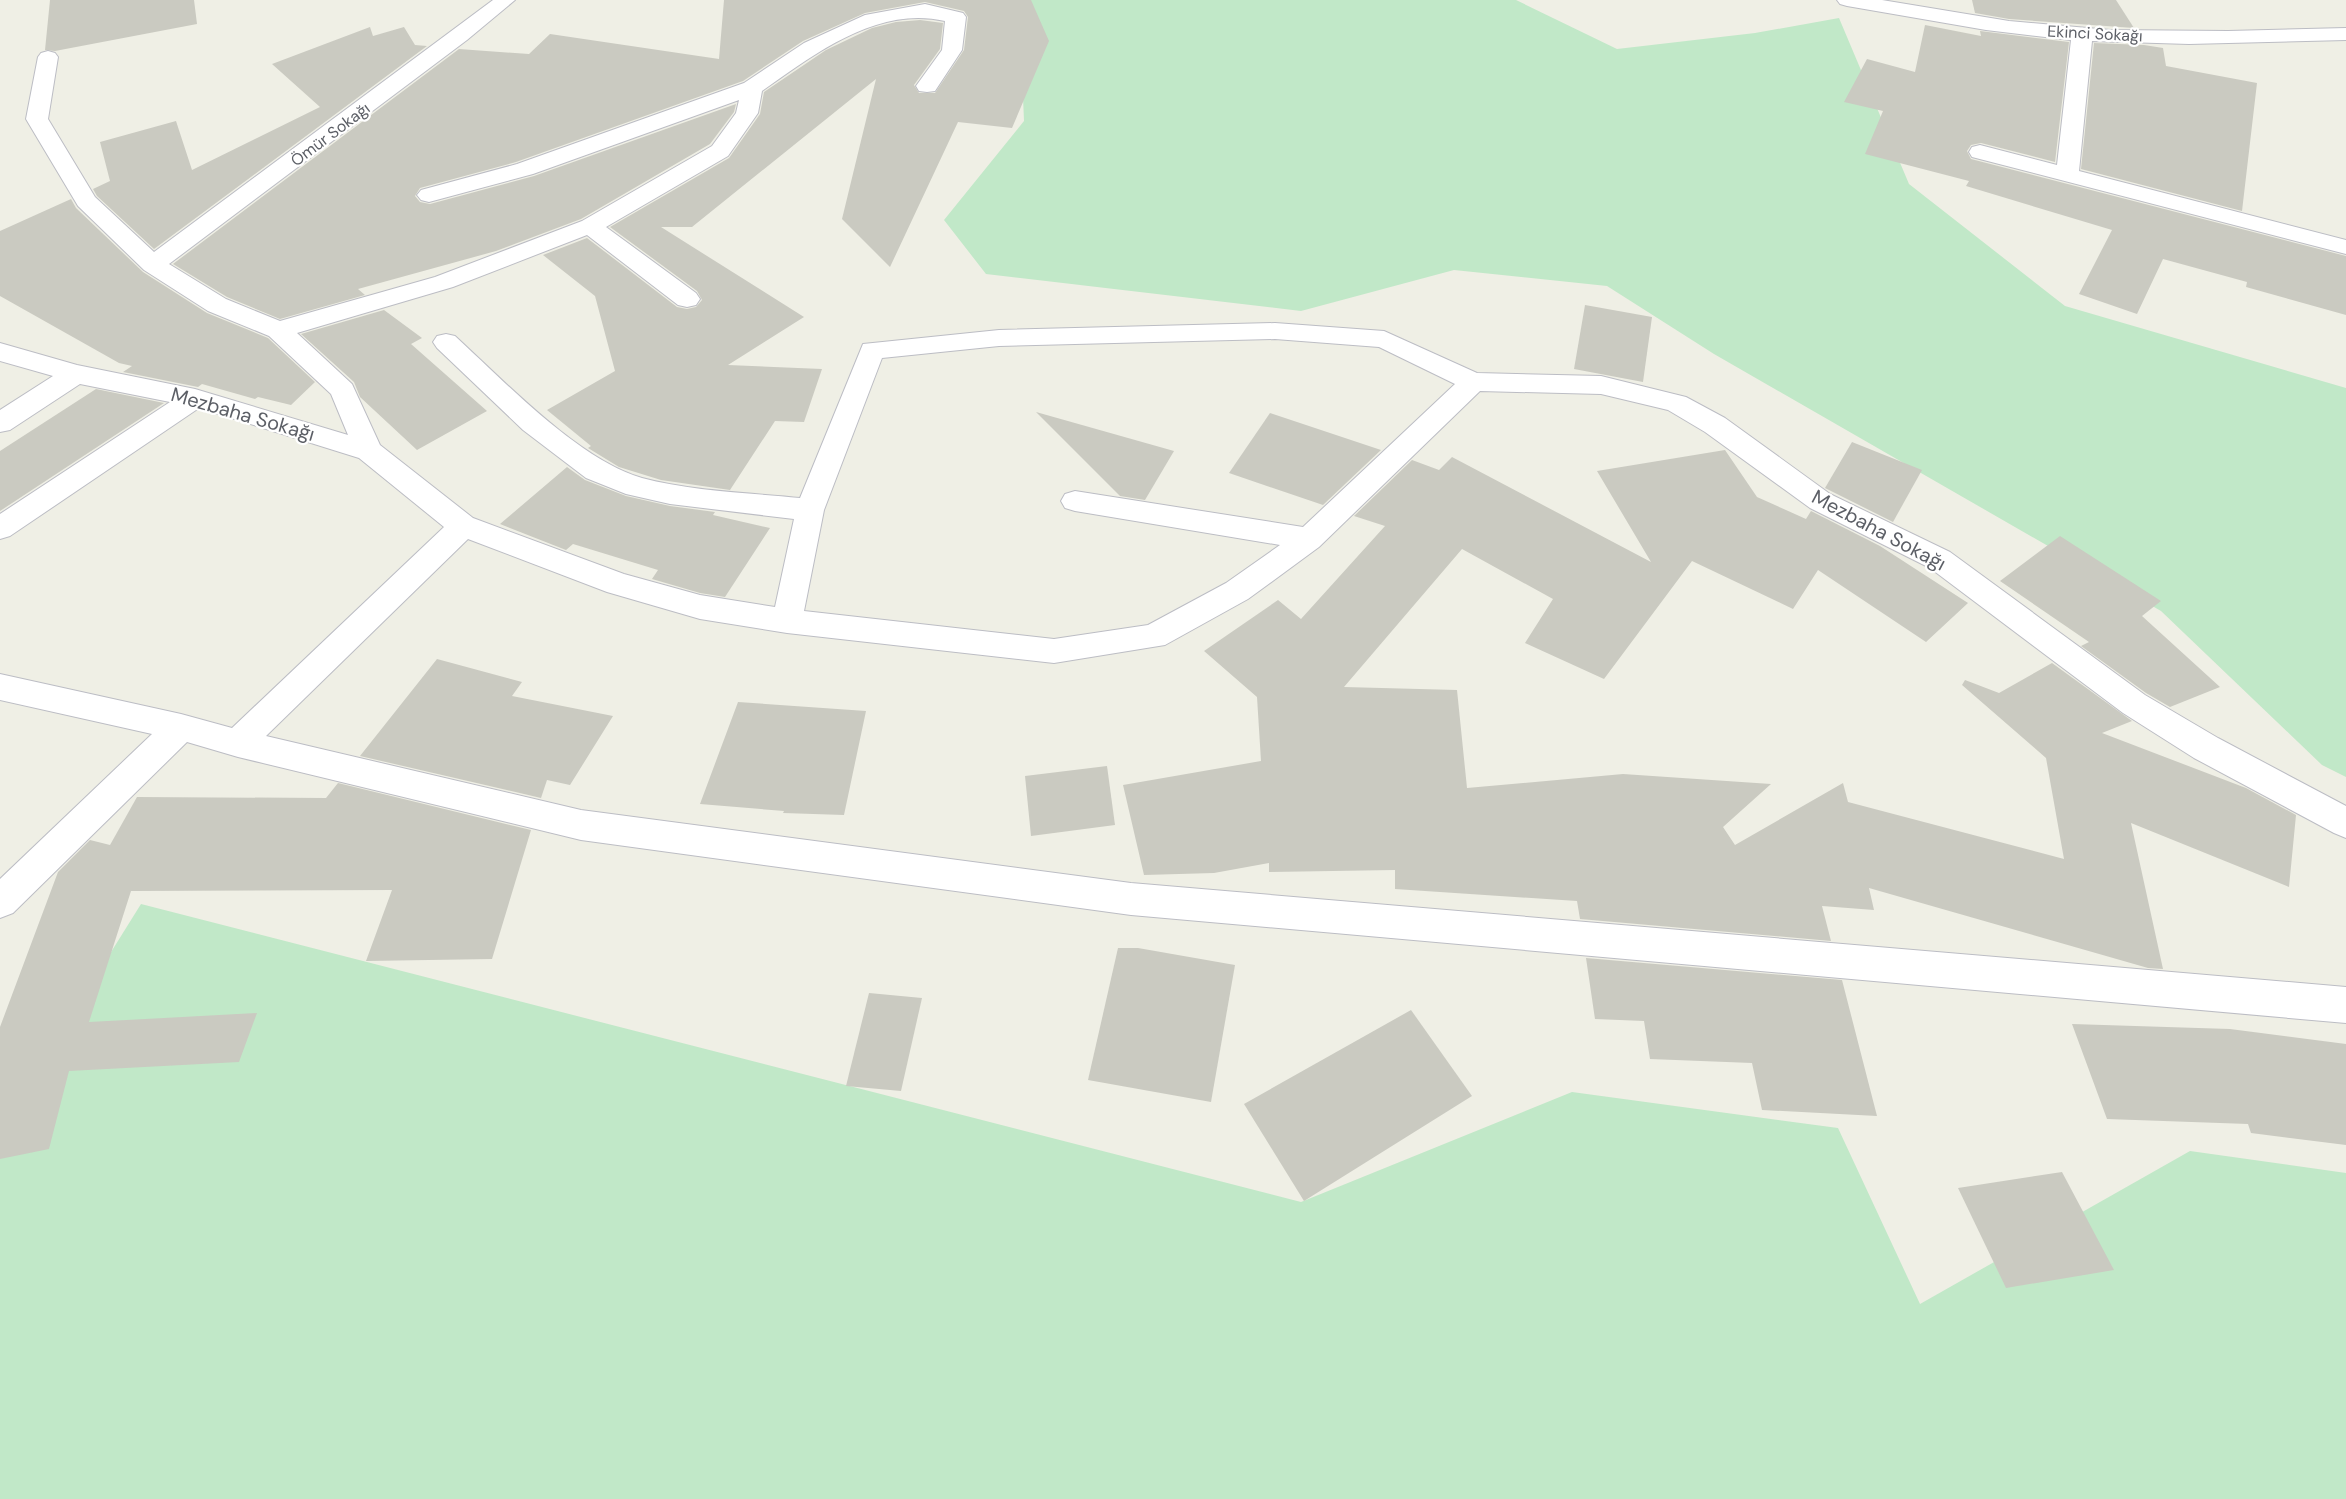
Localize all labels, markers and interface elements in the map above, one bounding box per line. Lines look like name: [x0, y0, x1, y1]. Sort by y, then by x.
street label: Ekinci Sokağı: [2047, 21, 2143, 46]
street label: Ömür Sokağı: [286, 98, 374, 171]
street label: Mezbaha Sokağı: [168, 381, 318, 447]
street label: Mezbaha Sokağı: [1807, 484, 1951, 576]

